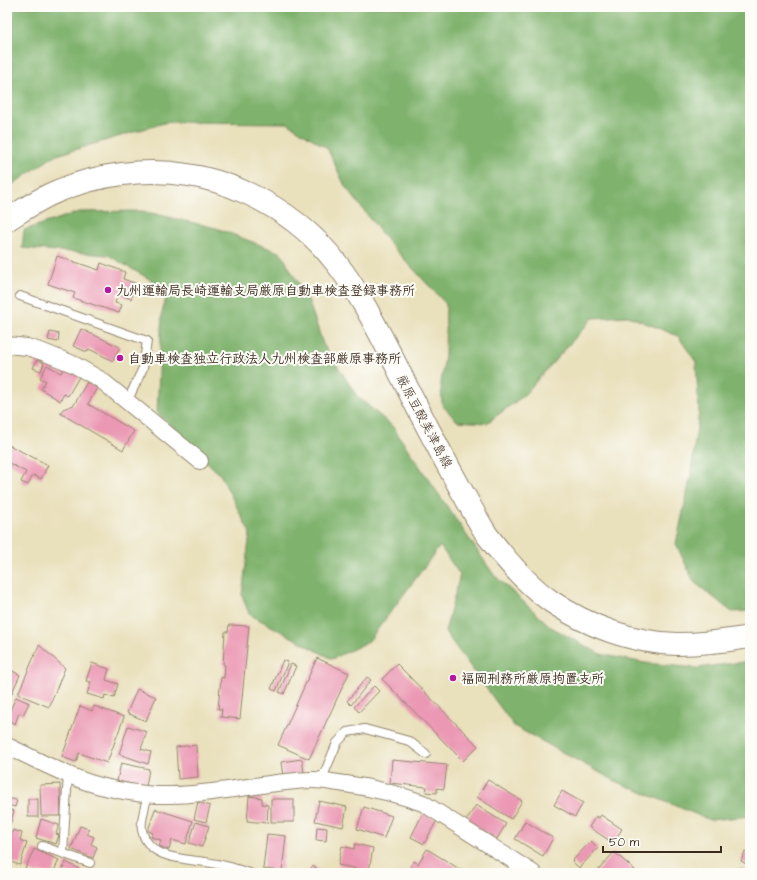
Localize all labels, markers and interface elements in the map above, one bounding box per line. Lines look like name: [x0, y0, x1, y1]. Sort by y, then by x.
place label: 九州運輸局長崎運輸支局厳原自動車検査登録事務所: [116, 282, 415, 300]
marker: 九州運輸局長崎運輸支局厳原自動車検査登録事務所: [103, 285, 113, 295]
place label: 自動車検査独立行政法人九州検査部厳原事務所: [128, 350, 401, 368]
marker: 自動車検査独立行政法人九州検査部厳原事務所: [115, 353, 125, 363]
street label: 厳原豆酘美津島線: [392, 371, 457, 472]
place label: 福岡刑務所厳原拘置支所: [461, 670, 604, 688]
marker: 福岡刑務所厳原拘置支所: [448, 673, 458, 683]
scale bar: [603, 828, 721, 854]
text: 50 m: [609, 834, 640, 851]

